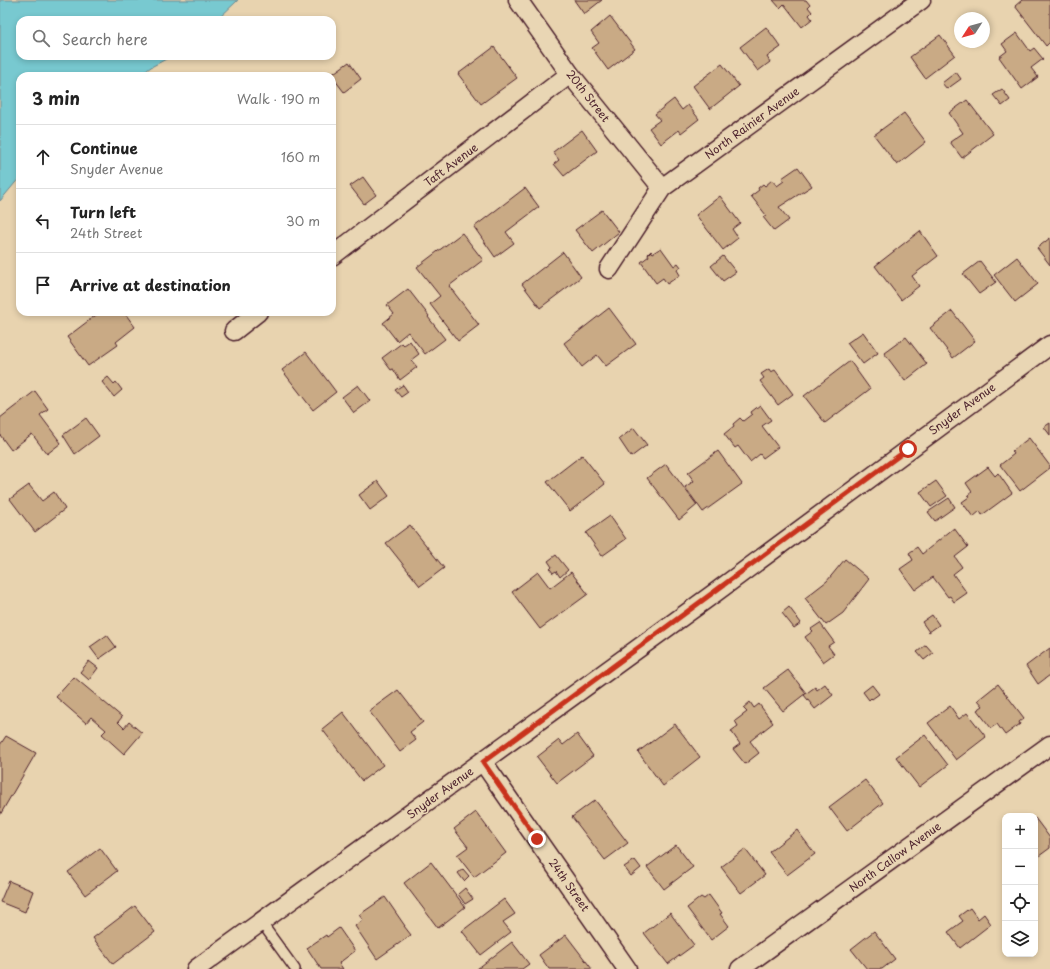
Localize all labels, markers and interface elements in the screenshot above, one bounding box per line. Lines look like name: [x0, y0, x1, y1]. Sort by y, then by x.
north arrow: [954, 12, 990, 48]
search box: [16, 16, 336, 60]
icon: search: [30, 27, 52, 49]
text: Search here: [62, 27, 148, 50]
street label: 20th Street: [563, 66, 615, 126]
street label: North Rainier Avenue: [701, 82, 802, 163]
text: 3 min: [32, 85, 80, 111]
text: Walk · 190 m: [237, 89, 320, 108]
text: Continue: [70, 136, 138, 159]
street label: Taft Avenue: [420, 139, 481, 191]
icon: ahead: [32, 146, 54, 168]
text: 160 m: [281, 147, 320, 166]
text: Snyder Avenue: [70, 159, 163, 178]
text: Turn left: [70, 200, 136, 223]
icon: left: [32, 210, 54, 232]
text: 30 m: [286, 211, 320, 230]
text: 24th Street: [70, 223, 142, 242]
text: Arrive at destination: [70, 273, 231, 296]
icon: arrive: [32, 274, 54, 296]
street label: Snyder Avenue: [925, 379, 999, 439]
route start: [899, 440, 917, 458]
street label: Snyder Avenue: [403, 763, 477, 823]
map controls: [1002, 813, 1038, 957]
button: +: [1002, 813, 1038, 849]
street label: North Callow Avenue: [845, 817, 944, 896]
route end: [528, 830, 546, 848]
button: −: [1002, 849, 1038, 885]
street label: 24th Street: [545, 855, 594, 915]
button: locate: [1002, 885, 1038, 921]
button: layers: [1002, 921, 1038, 957]

